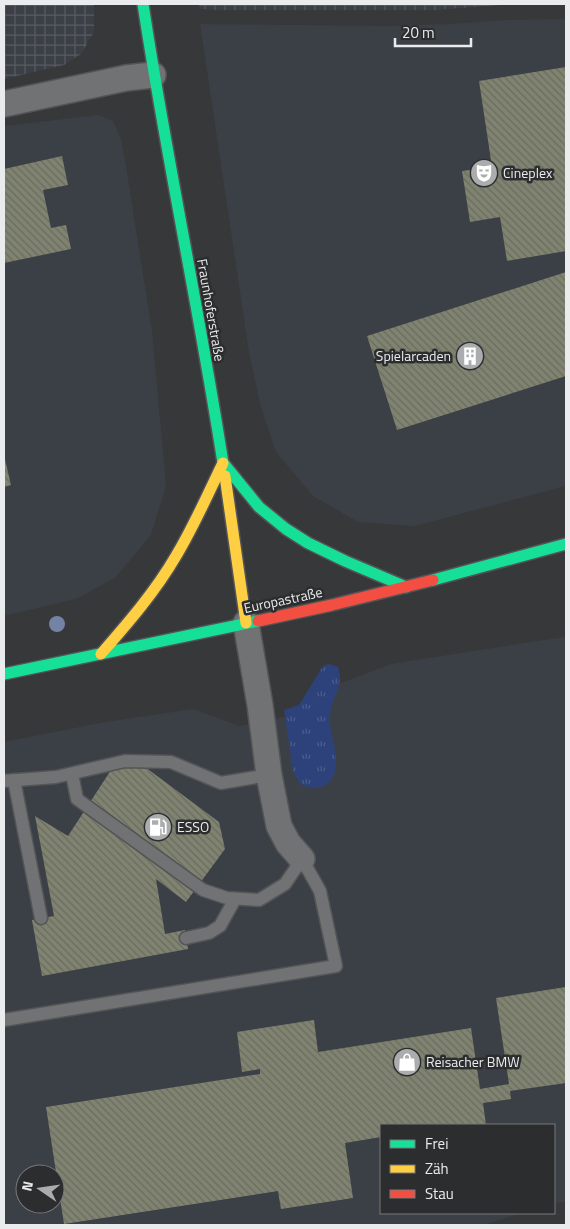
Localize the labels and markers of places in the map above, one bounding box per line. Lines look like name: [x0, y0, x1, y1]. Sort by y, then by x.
theatre icon: Cineplex: [469, 158, 499, 188]
place label: Cineplex: [503, 162, 553, 183]
building icon: Spielarcaden: [455, 341, 485, 371]
place label: Spielarcaden: [376, 345, 451, 366]
fuel station icon: ESSO: [143, 812, 173, 842]
place label: ESSO: [177, 816, 209, 837]
shop icon: Reisacher BMW: [392, 1047, 422, 1077]
place label: Reisacher BMW: [426, 1051, 520, 1072]

